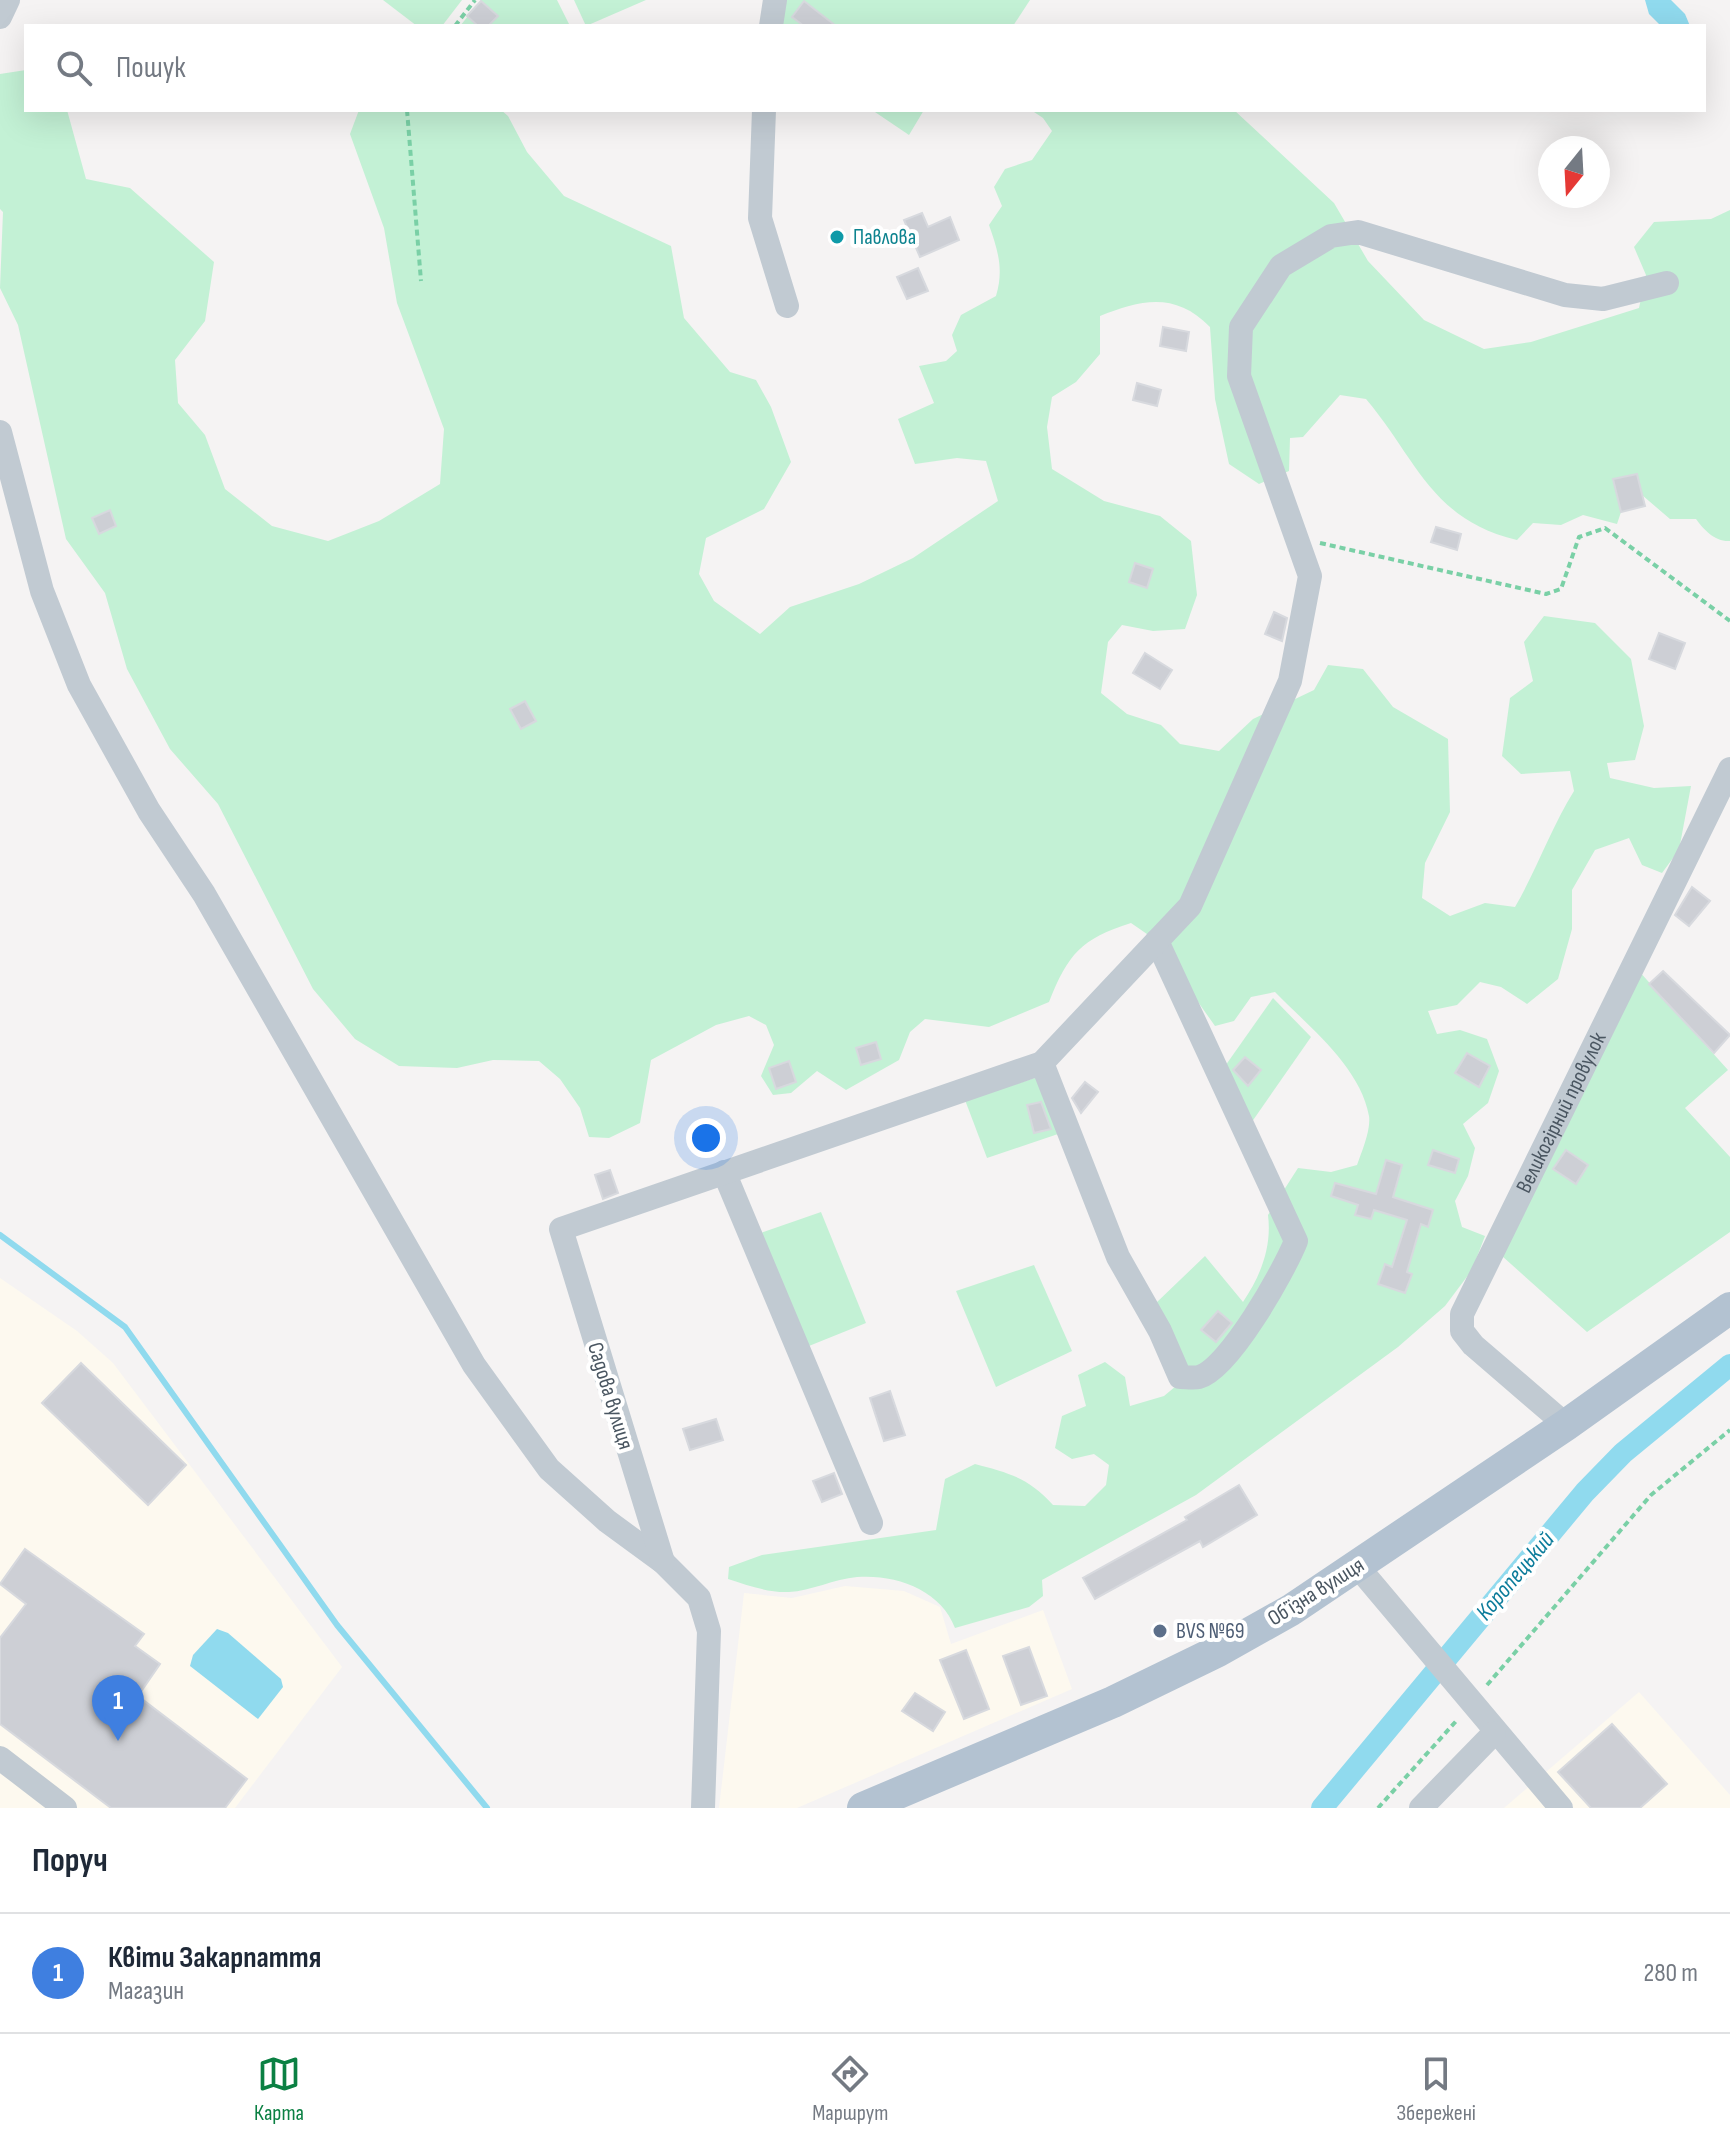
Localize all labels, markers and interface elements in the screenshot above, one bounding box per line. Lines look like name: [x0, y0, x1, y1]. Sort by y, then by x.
search box: [24, 24, 1706, 112]
icon: search: [52, 46, 96, 90]
text: Пошук: [116, 50, 186, 86]
north arrow: [1538, 136, 1610, 208]
place label: Павлова: [853, 224, 916, 251]
marker: Павлова: [828, 228, 846, 246]
street label: Великогірний провулок: [1510, 1027, 1612, 1197]
your location: [686, 1118, 726, 1158]
street label: Садова вулиця: [581, 1339, 639, 1453]
water label: Коропецький: [1470, 1526, 1561, 1626]
street label: Обʼїзна вулиця: [1263, 1552, 1369, 1632]
place label: BVS №69: [1176, 1618, 1244, 1645]
marker: BVS №69: [1151, 1622, 1169, 1640]
pin: 1: [92, 1675, 144, 1741]
text: Поруч: [32, 1840, 108, 1881]
text: Квіти Закарпаття: [108, 1940, 321, 1976]
text: 1: [53, 1958, 63, 1989]
text: 280 m: [1643, 1958, 1698, 1989]
text: Магазин: [108, 1976, 184, 2007]
tab: Карта: [254, 2052, 304, 2127]
tab: Маршрут: [812, 2052, 888, 2127]
tab: Збережені: [1396, 2052, 1476, 2127]

